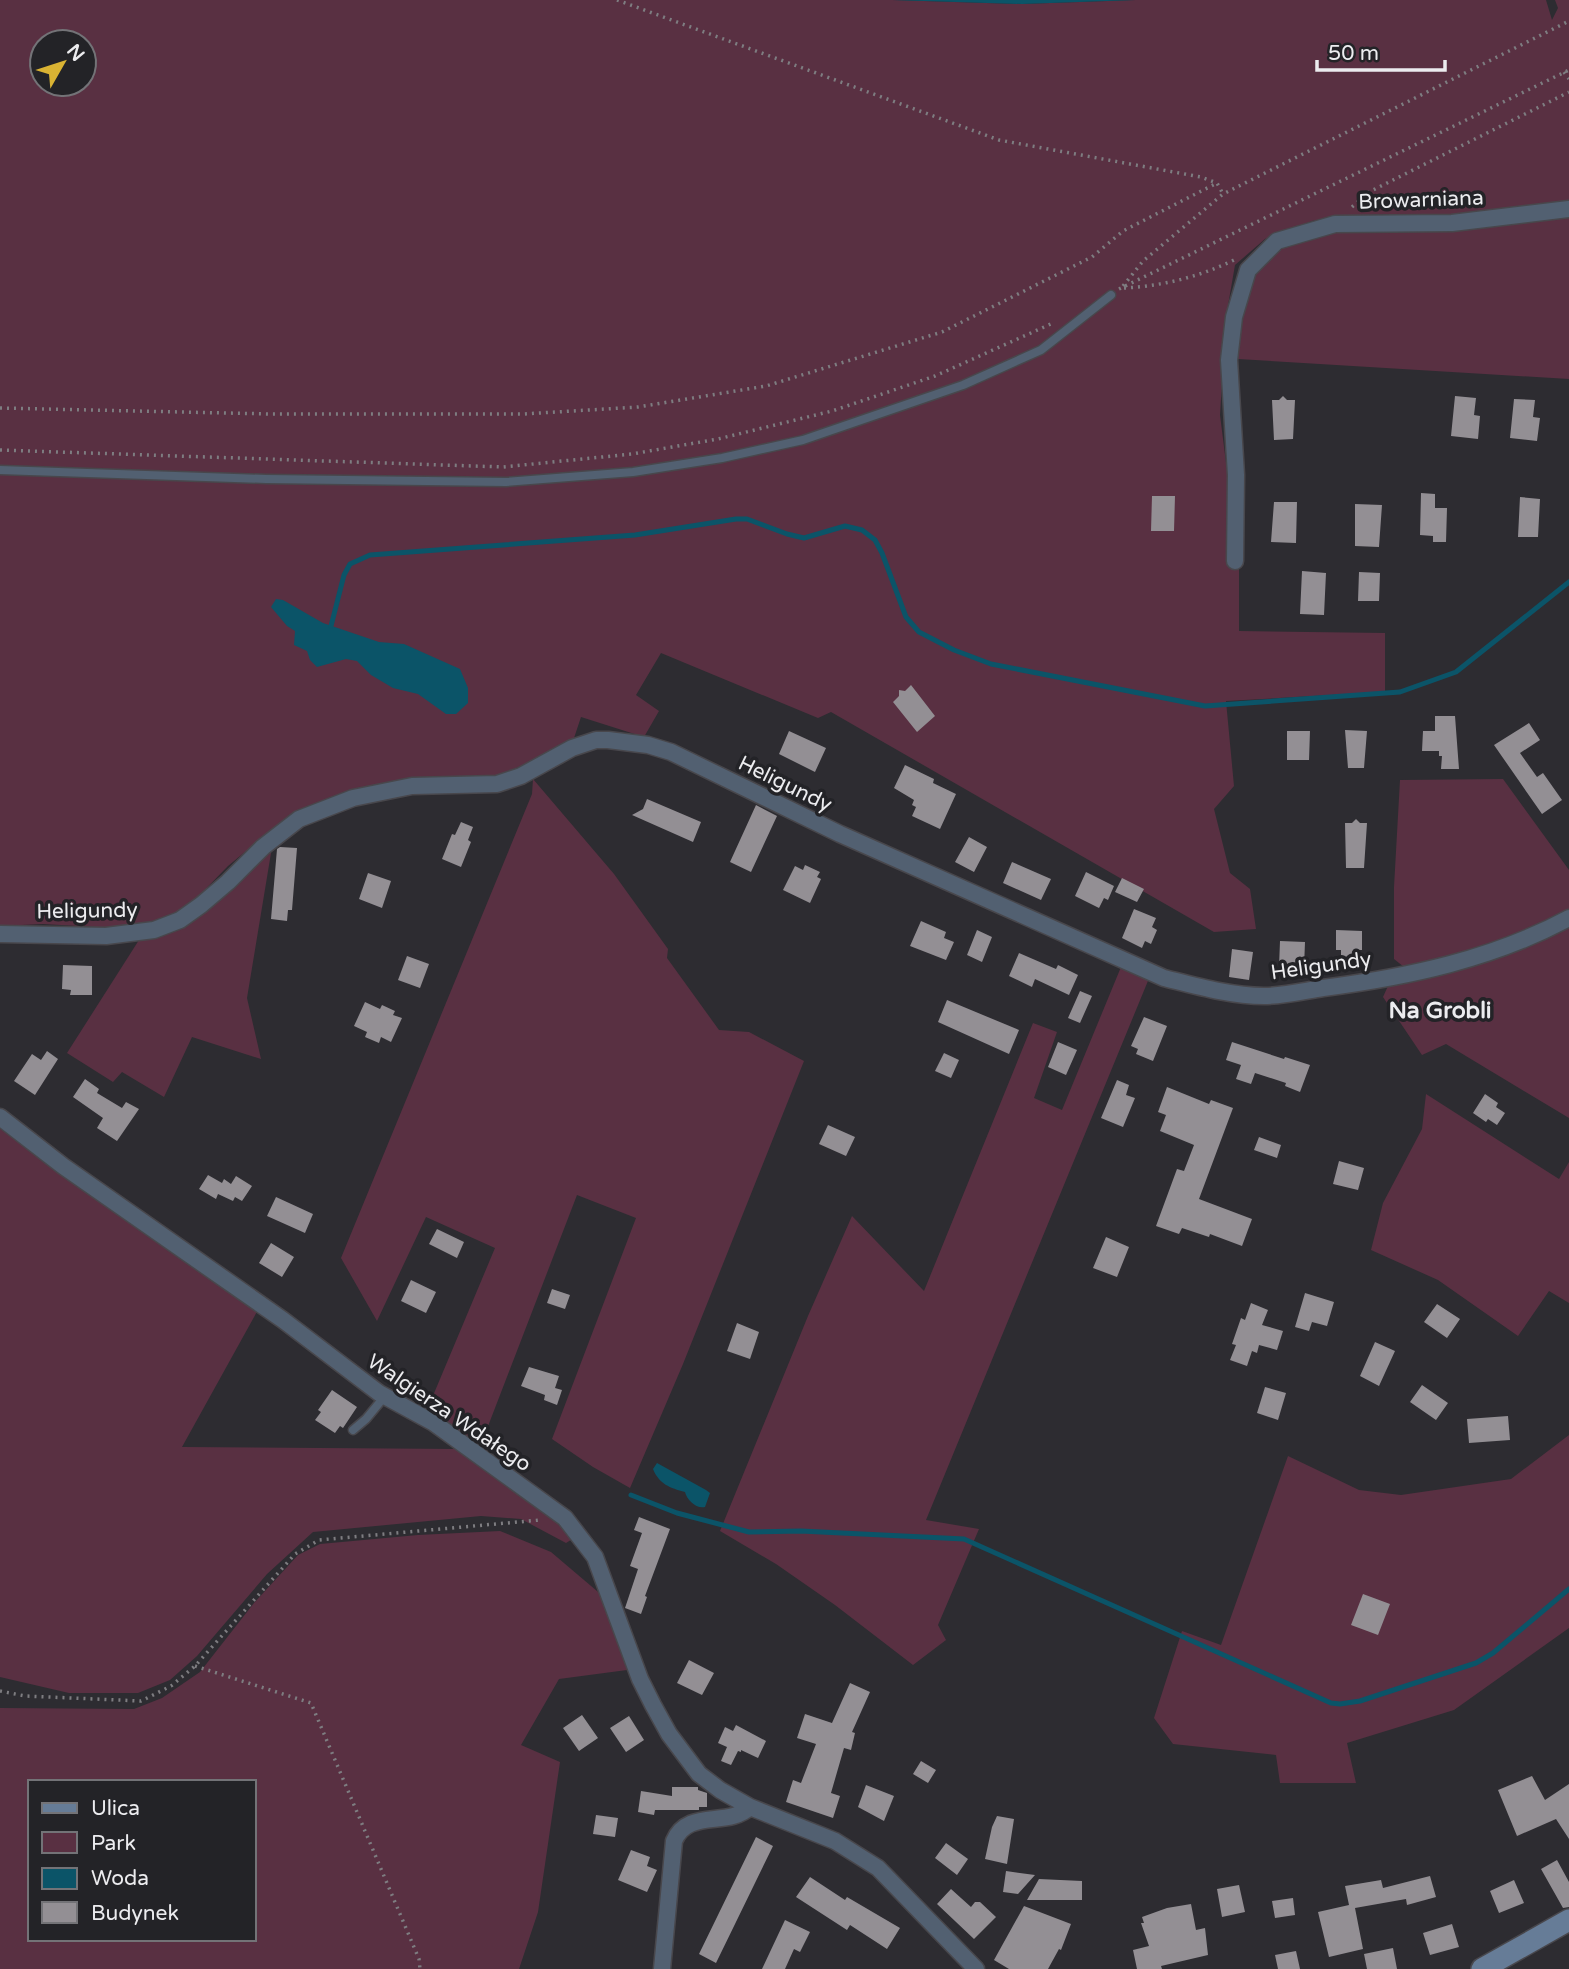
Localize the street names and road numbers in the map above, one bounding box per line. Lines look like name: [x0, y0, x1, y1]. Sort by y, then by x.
street label: Browarniana: [1358, 185, 1484, 215]
street label: Heligundy: [734, 751, 836, 817]
street label: Heligundy: [36, 898, 138, 924]
street label: Heligundy: [1269, 947, 1373, 985]
street label: Walgierza Wdałego: [362, 1349, 536, 1477]

